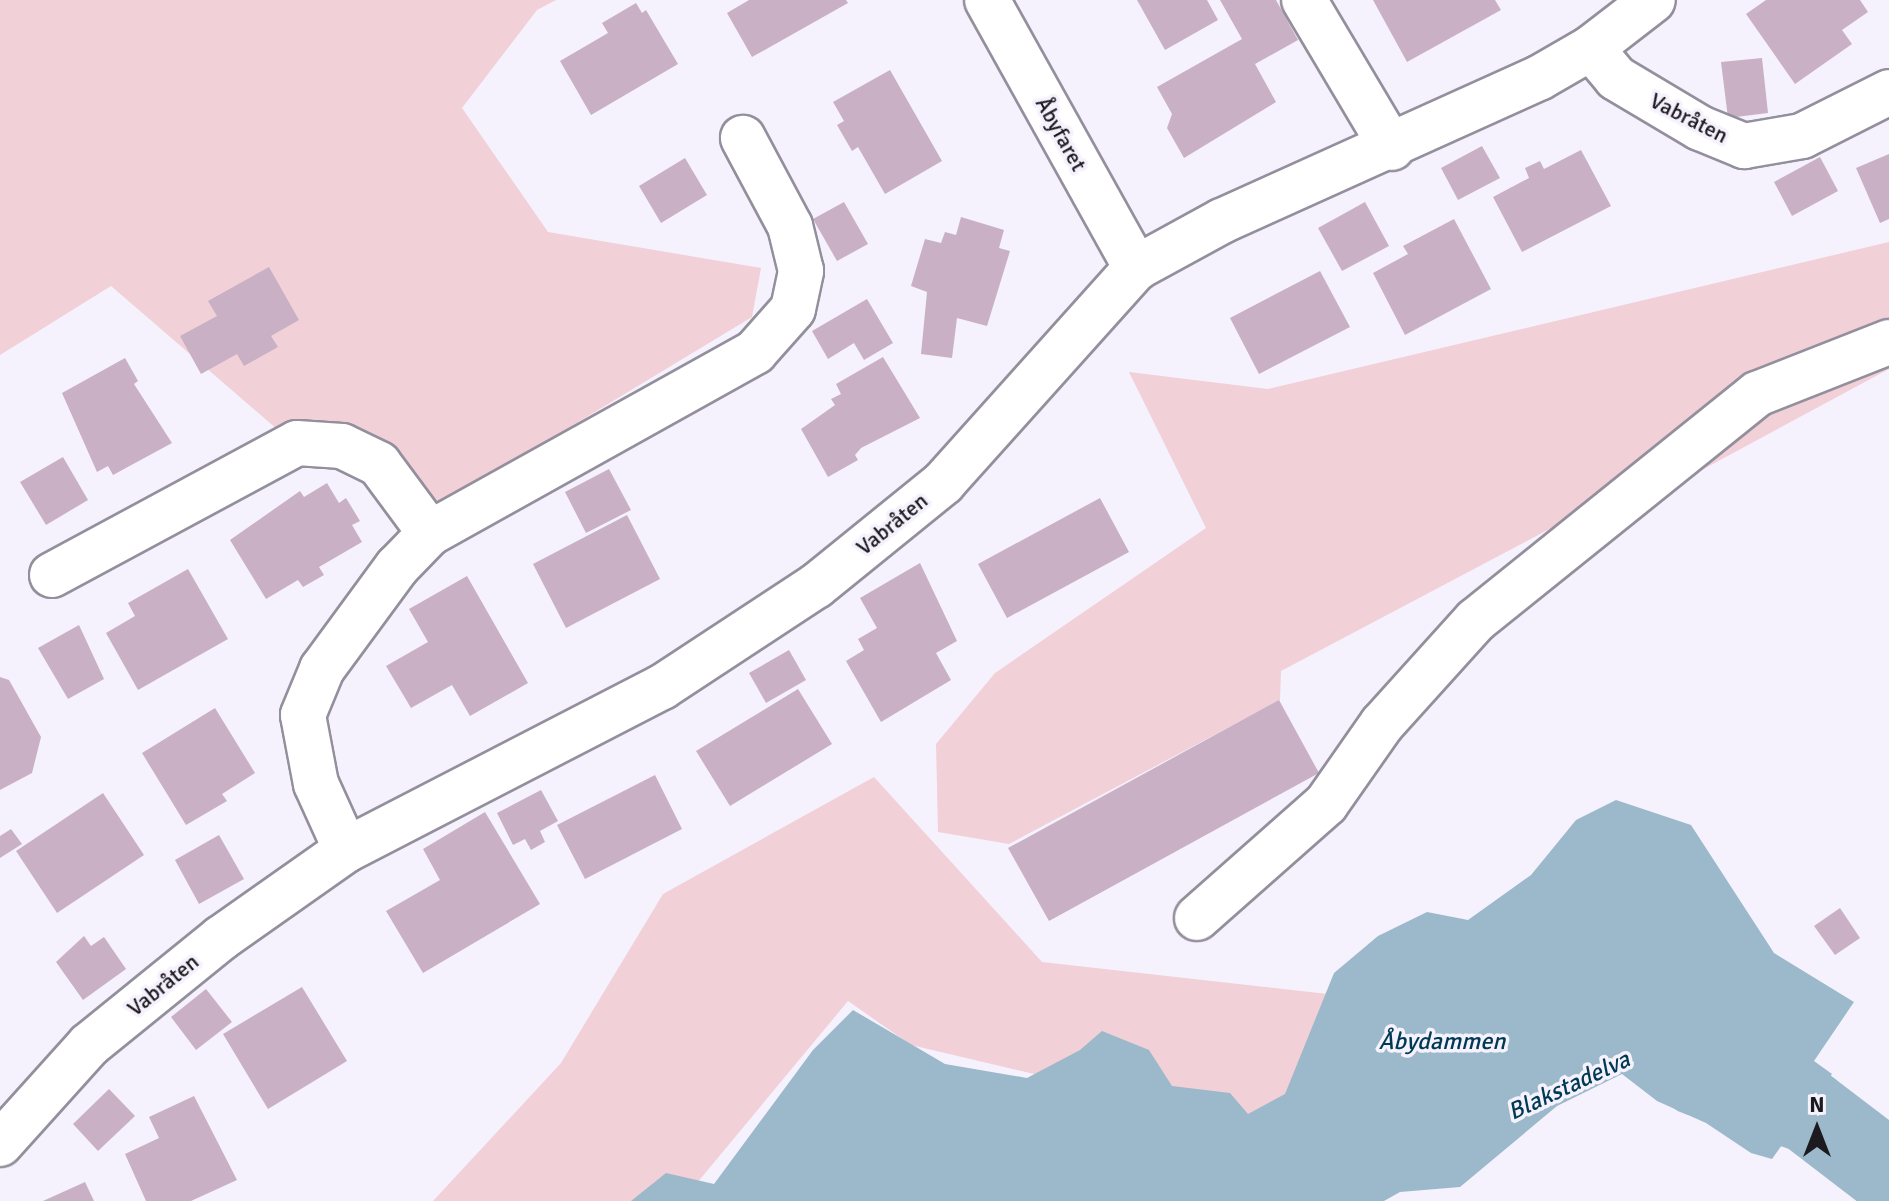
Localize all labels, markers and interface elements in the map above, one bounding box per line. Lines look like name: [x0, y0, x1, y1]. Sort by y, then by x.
street label: Vabråten: [1646, 87, 1732, 149]
street label: Åbyfaret: [1030, 92, 1092, 176]
street label: Vabråten: [851, 487, 933, 561]
street label: Vabråten: [122, 948, 204, 1022]
water label: Åbydammen: [1379, 1028, 1505, 1056]
water label: Blakstadelva: [1503, 1045, 1635, 1127]
north arrow: [1777, 1089, 1857, 1169]
text: N: [1809, 1091, 1825, 1118]

